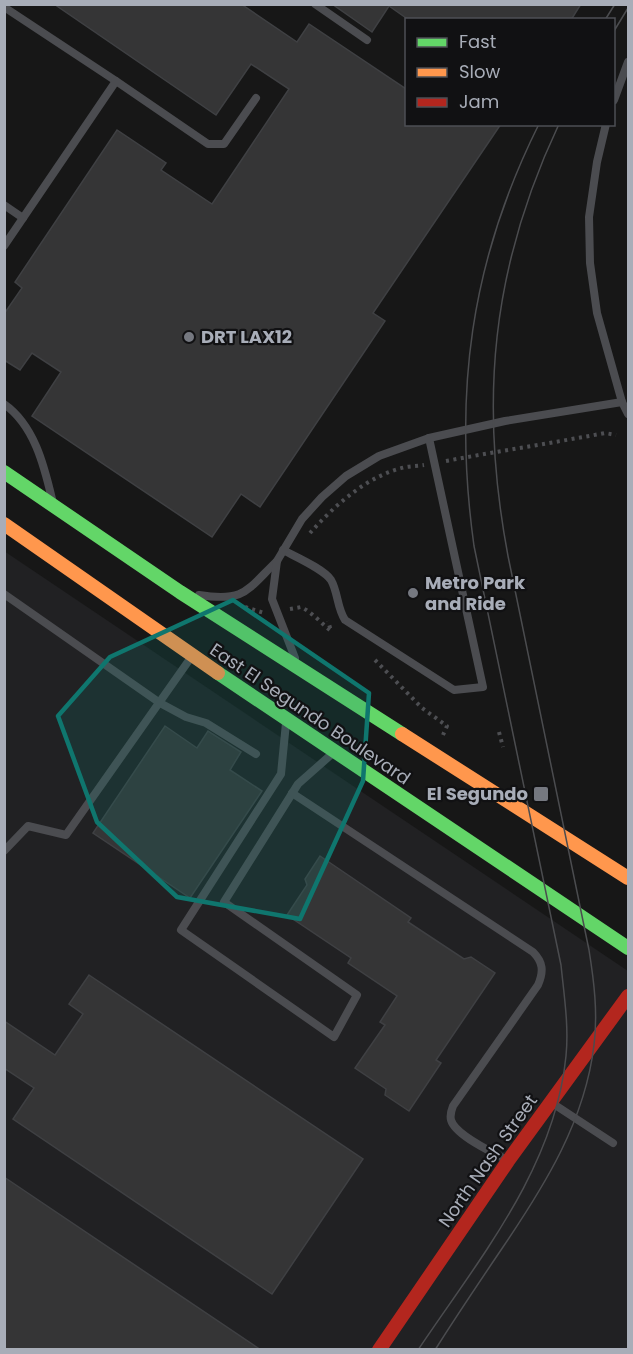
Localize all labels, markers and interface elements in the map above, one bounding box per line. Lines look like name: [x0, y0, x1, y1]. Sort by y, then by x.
legend: [405, 18, 615, 126]
text: Fast: [459, 29, 496, 54]
text: Slow: [459, 59, 501, 84]
text: Jam: [459, 89, 499, 114]
place label: DRT LAX12: [201, 324, 292, 349]
marker: DRT LAX12: [182, 330, 196, 344]
place label: Metro Park and Ride: [425, 570, 526, 616]
marker: Metro Park and Ride: [406, 586, 420, 600]
street label: East El Segundo Boulevard: [205, 637, 415, 790]
place label: El Segundo: [427, 781, 528, 806]
marker: El Segundo: [532, 785, 550, 803]
street label: North Nash Street: [432, 1089, 543, 1232]

